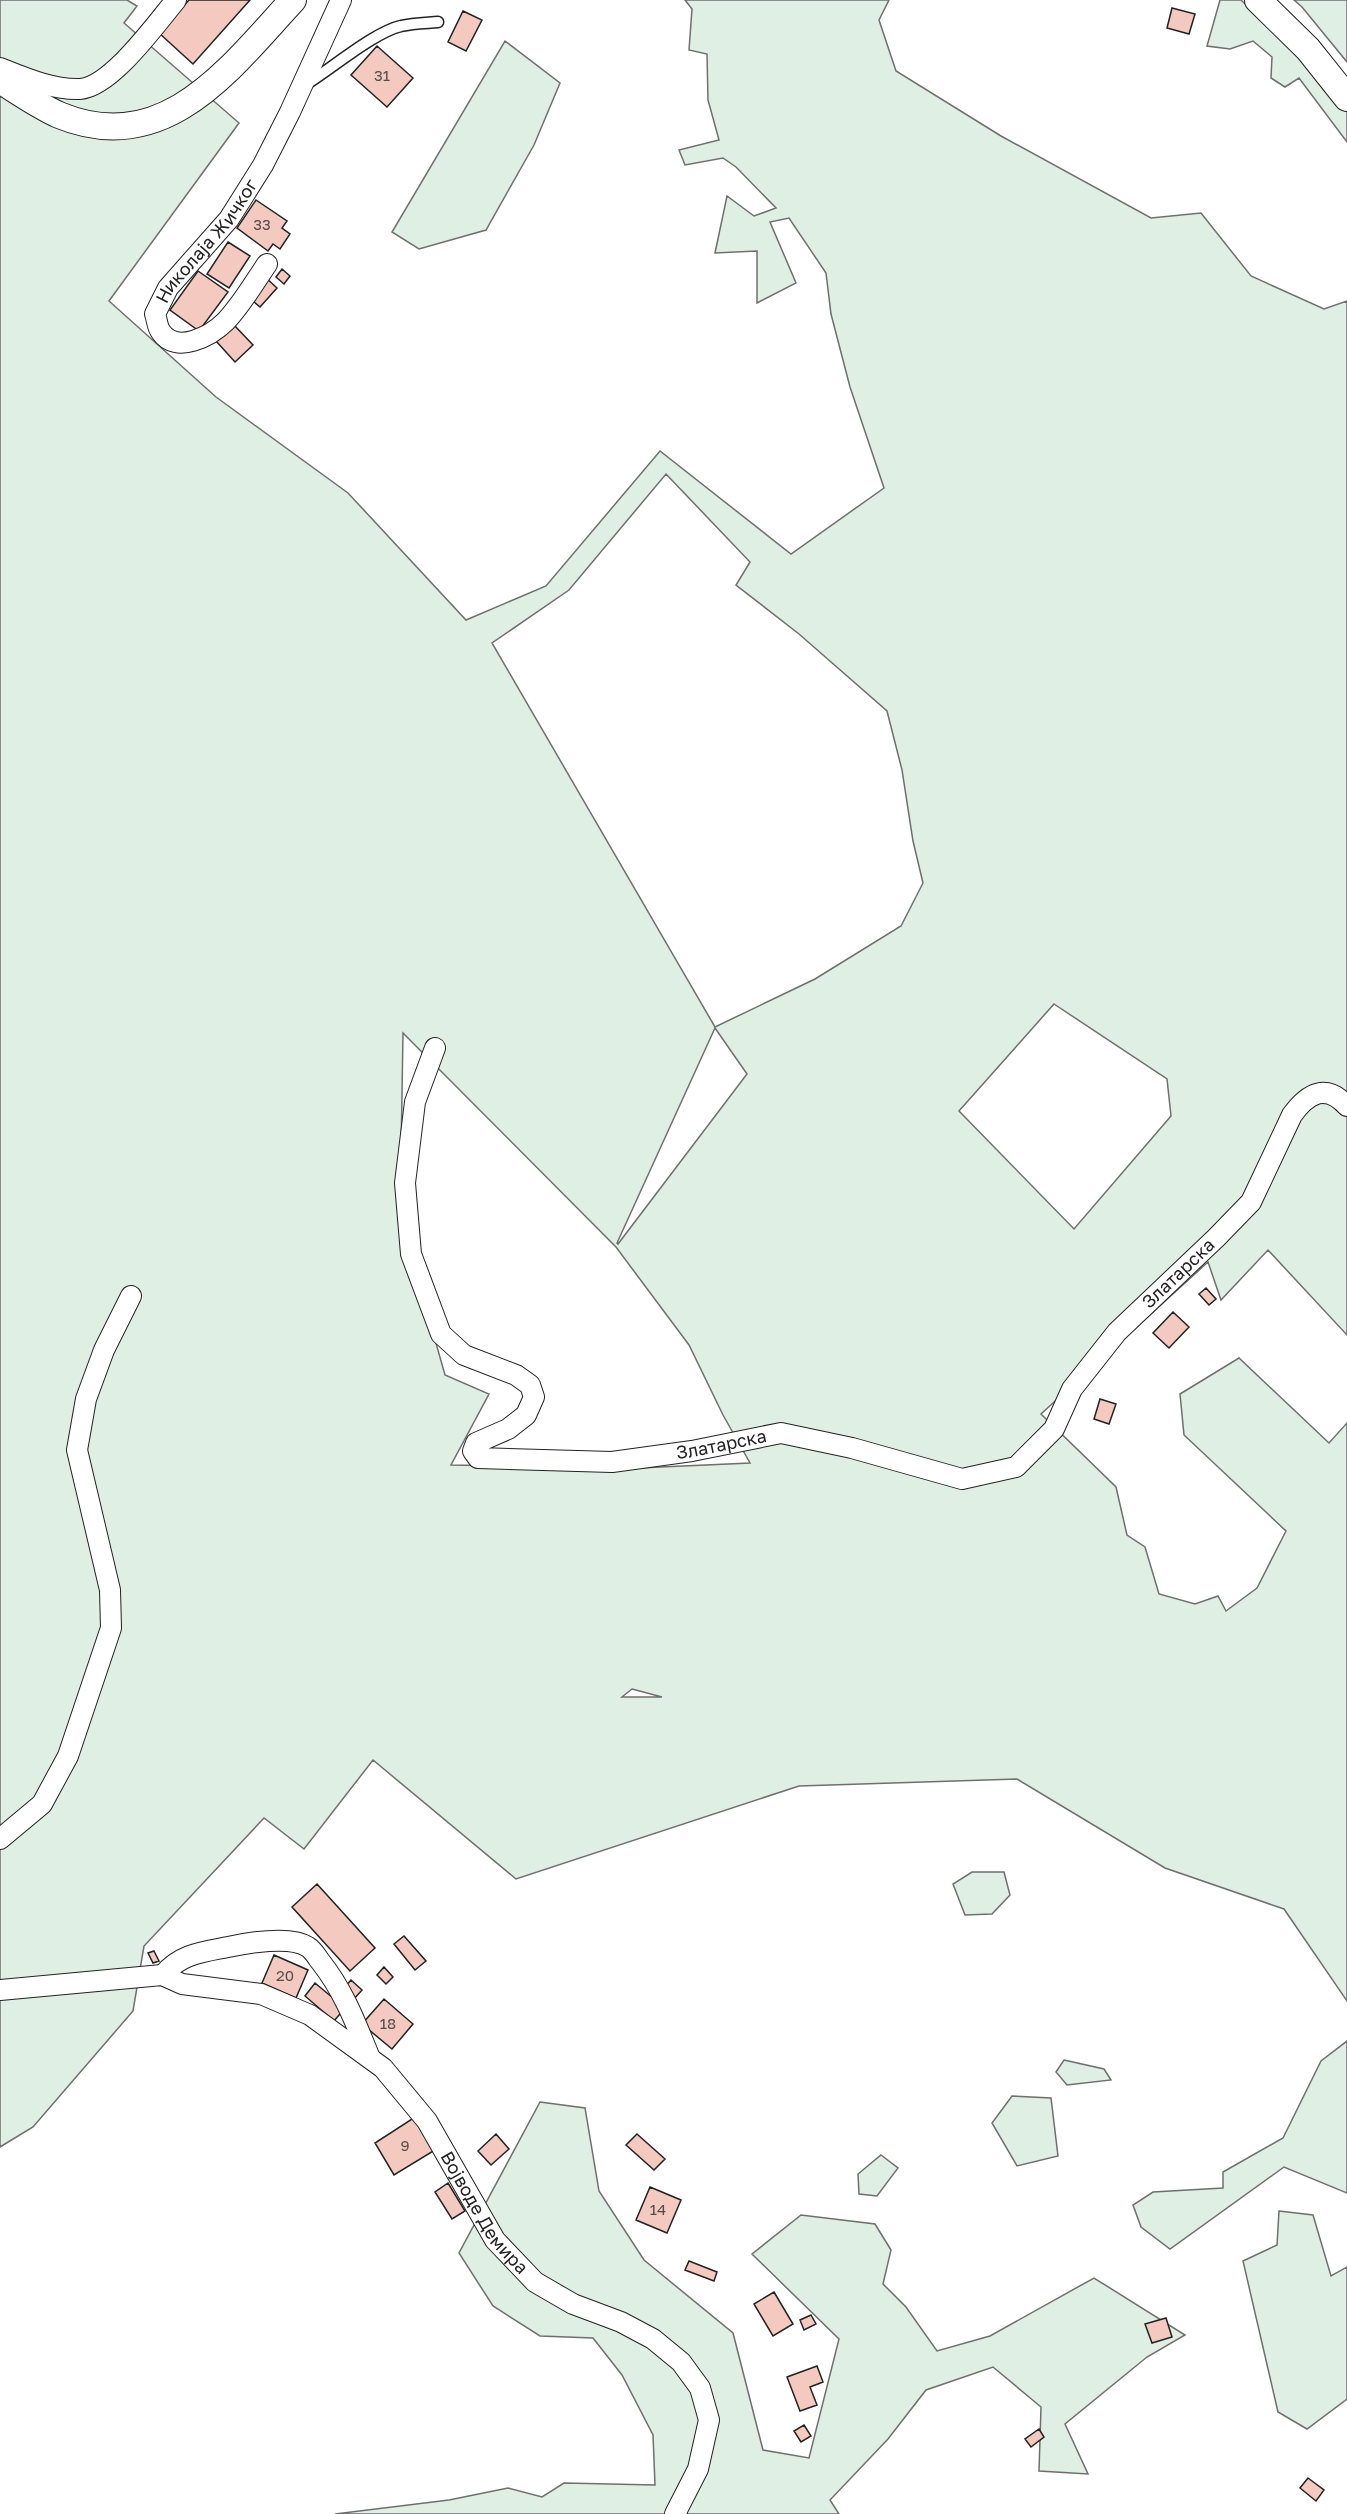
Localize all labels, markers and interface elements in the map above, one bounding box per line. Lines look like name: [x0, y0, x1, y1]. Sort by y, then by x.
house number: 31: [374, 66, 390, 84]
street label: Николаја Жичког: [150, 174, 262, 306]
house number: 33: [253, 215, 271, 233]
street label: Златарска: [1137, 1233, 1219, 1312]
street label: Златарска: [675, 1424, 768, 1463]
house number: 20: [276, 1966, 294, 1984]
house number: 18: [380, 2014, 396, 2032]
house number: 9: [400, 2136, 410, 2154]
street label: Војводе Демира: [437, 2147, 533, 2278]
house number: 14: [650, 2200, 666, 2218]

